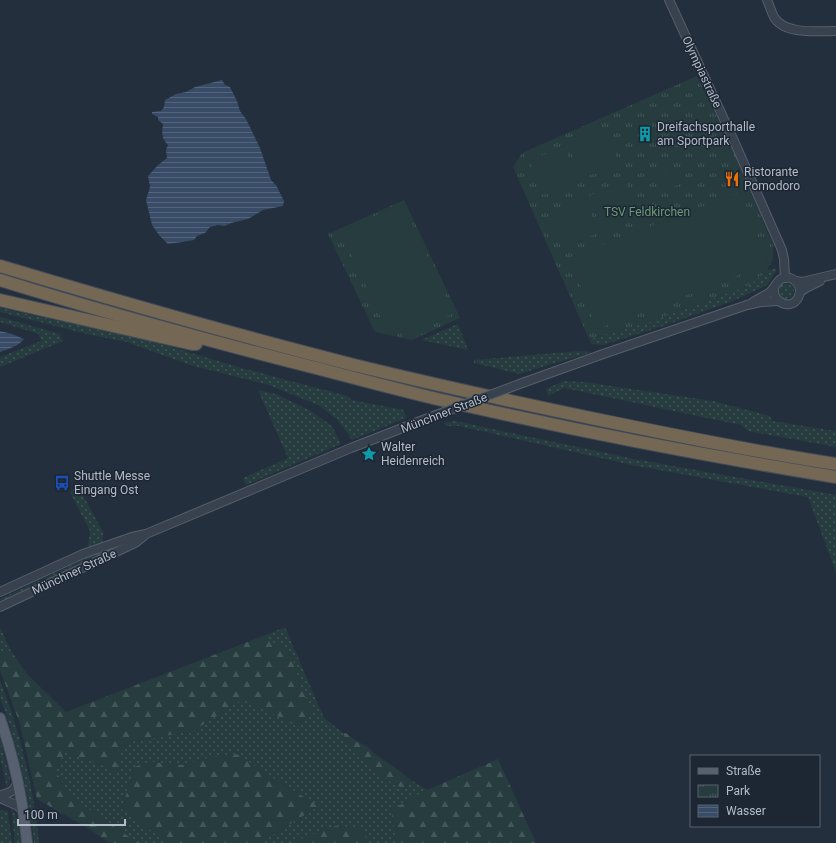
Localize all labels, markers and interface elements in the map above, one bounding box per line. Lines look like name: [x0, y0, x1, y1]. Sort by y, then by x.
street label: Olympiastraße: [679, 34, 725, 110]
place label: Dreifachsporthalle am Sportpark: [657, 120, 755, 148]
building icon: Dreifachsporthalle am Sportpark: [636, 125, 654, 143]
place label: Ristorante Pomodoro: [744, 165, 800, 193]
restaurant icon: Ristorante Pomodoro: [723, 170, 741, 188]
park label: TSV Feldkirchen: [604, 205, 690, 219]
street label: Münchner Straße: [399, 390, 489, 436]
place label: Walter Heidenreich: [381, 440, 445, 468]
place icon: Walter Heidenreich: [360, 445, 378, 463]
place label: Shuttle Messe Eingang Ost: [74, 469, 150, 497]
bus stop icon: Shuttle Messe Eingang Ost: [53, 474, 71, 492]
street label: Münchner Straße: [30, 546, 118, 598]
legend: [690, 755, 820, 827]
text: Straße: [726, 764, 761, 778]
text: Park: [726, 784, 751, 798]
scale bar: [18, 801, 125, 827]
text: Wasser: [726, 804, 766, 818]
text: 100 m: [24, 808, 58, 822]

